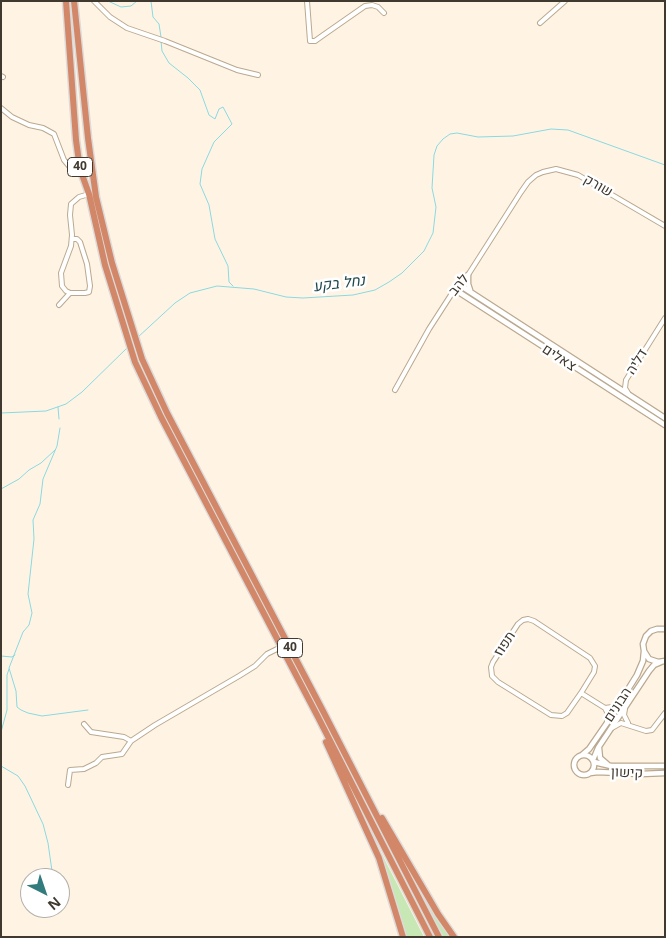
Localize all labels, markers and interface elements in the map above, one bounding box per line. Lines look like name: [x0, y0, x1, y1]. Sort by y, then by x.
road number: 40: [68, 158, 92, 176]
street label: שורק: [580, 171, 616, 201]
street label: להב: [445, 271, 473, 299]
water label: נחל בקע: [312, 272, 366, 296]
street label: צאלים: [539, 341, 579, 375]
street label: דליה: [623, 346, 651, 378]
street label: תפוז: [491, 628, 519, 660]
road number: 40: [278, 638, 302, 658]
street label: הבונים: [601, 685, 635, 725]
street label: קישון: [611, 764, 643, 782]
north arrow: [20, 868, 70, 918]
text: N: [44, 893, 65, 915]

